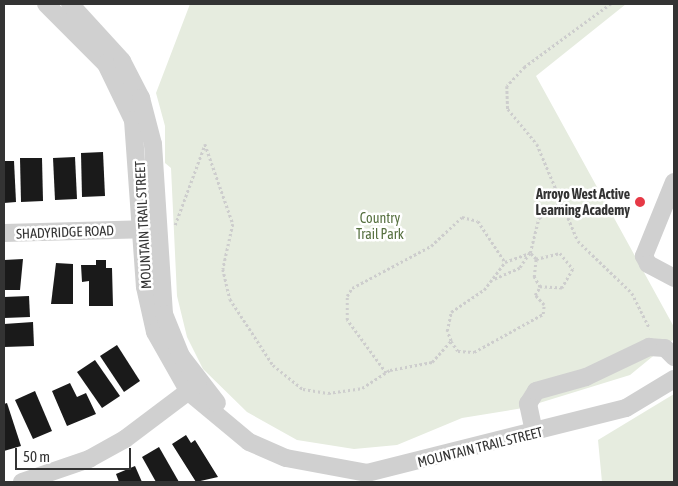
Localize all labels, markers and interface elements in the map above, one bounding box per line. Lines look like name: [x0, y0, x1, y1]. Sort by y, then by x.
street label: MOUNTAIN TRAIL STREET: [131, 161, 155, 289]
place label: Arroyo West Active Learning Academy: [535, 186, 630, 218]
marker: Arroyo West Active Learning Academy: [634, 196, 646, 208]
park label: Country Trail Park: [356, 210, 404, 242]
street label: SHADYRIDGE ROAD: [16, 222, 114, 242]
street label: MOUNTAIN TRAIL STREET: [416, 423, 544, 471]
scale bar: [18, 438, 134, 470]
text: 50 m: [23, 448, 50, 465]

